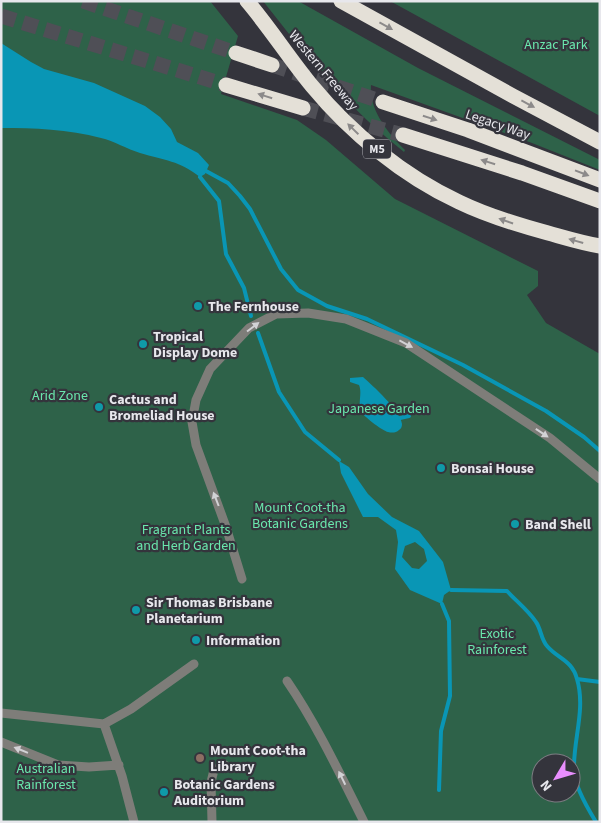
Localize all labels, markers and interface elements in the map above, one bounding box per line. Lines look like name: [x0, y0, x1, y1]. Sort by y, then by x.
one-way arrow: [378, 22, 393, 30]
street label: Western Freeway: [284, 26, 363, 115]
park label: Anzac Park: [524, 35, 588, 55]
one-way arrow: [257, 92, 272, 100]
one-way arrow: [521, 100, 535, 109]
street label: Legacy Way: [463, 104, 533, 146]
one-way arrow: [422, 114, 437, 122]
one-way arrow: [347, 123, 359, 135]
road number: M5: [363, 140, 391, 158]
one-way arrow: [480, 157, 495, 165]
one-way arrow: [575, 169, 590, 177]
one-way arrow: [498, 217, 513, 225]
one-way arrow: [569, 237, 584, 245]
place label: The Fernhouse: [208, 297, 299, 317]
marker: The Fernhouse: [192, 300, 204, 312]
one-way arrow: [246, 322, 259, 332]
place label: Tropical Display Dome: [153, 327, 237, 363]
marker: Tropical Display Dome: [137, 338, 149, 350]
one-way arrow: [398, 340, 413, 348]
park label: Arid Zone: [32, 386, 88, 406]
place label: Cactus and Bromeliad House: [109, 390, 215, 426]
park label: Japanese Garden: [328, 399, 430, 419]
marker: Cactus and Bromeliad House: [93, 401, 105, 413]
one-way arrow: [535, 428, 549, 438]
place label: Bonsai House: [451, 459, 534, 479]
marker: Bonsai House: [435, 462, 447, 474]
one-way arrow: [212, 492, 219, 507]
park label: Mount Coot-tha Botanic Gardens: [252, 498, 348, 534]
place label: Band Shell: [525, 515, 591, 535]
marker: Band Shell: [509, 518, 521, 530]
park label: Fragrant Plants and Herb Garden: [136, 520, 236, 556]
place label: Sir Thomas Brisbane Planetarium: [146, 593, 273, 629]
marker: Sir Thomas Brisbane Planetarium: [130, 604, 142, 616]
park label: Exotic Rainforest: [467, 624, 527, 660]
place label: Information: [206, 631, 280, 651]
marker: Information: [190, 634, 202, 646]
place label: Mount Coot-tha Library: [210, 741, 306, 777]
one-way arrow: [13, 746, 28, 754]
marker: Mount Coot-tha Library: [194, 752, 206, 764]
north arrow: [531, 753, 581, 803]
park label: Australian Rainforest: [16, 759, 76, 795]
one-way arrow: [338, 771, 346, 785]
place label: Botanic Gardens Auditorium: [173, 775, 275, 811]
text: N: [536, 776, 557, 795]
marker: Botanic Gardens Auditorium: [158, 786, 170, 798]

